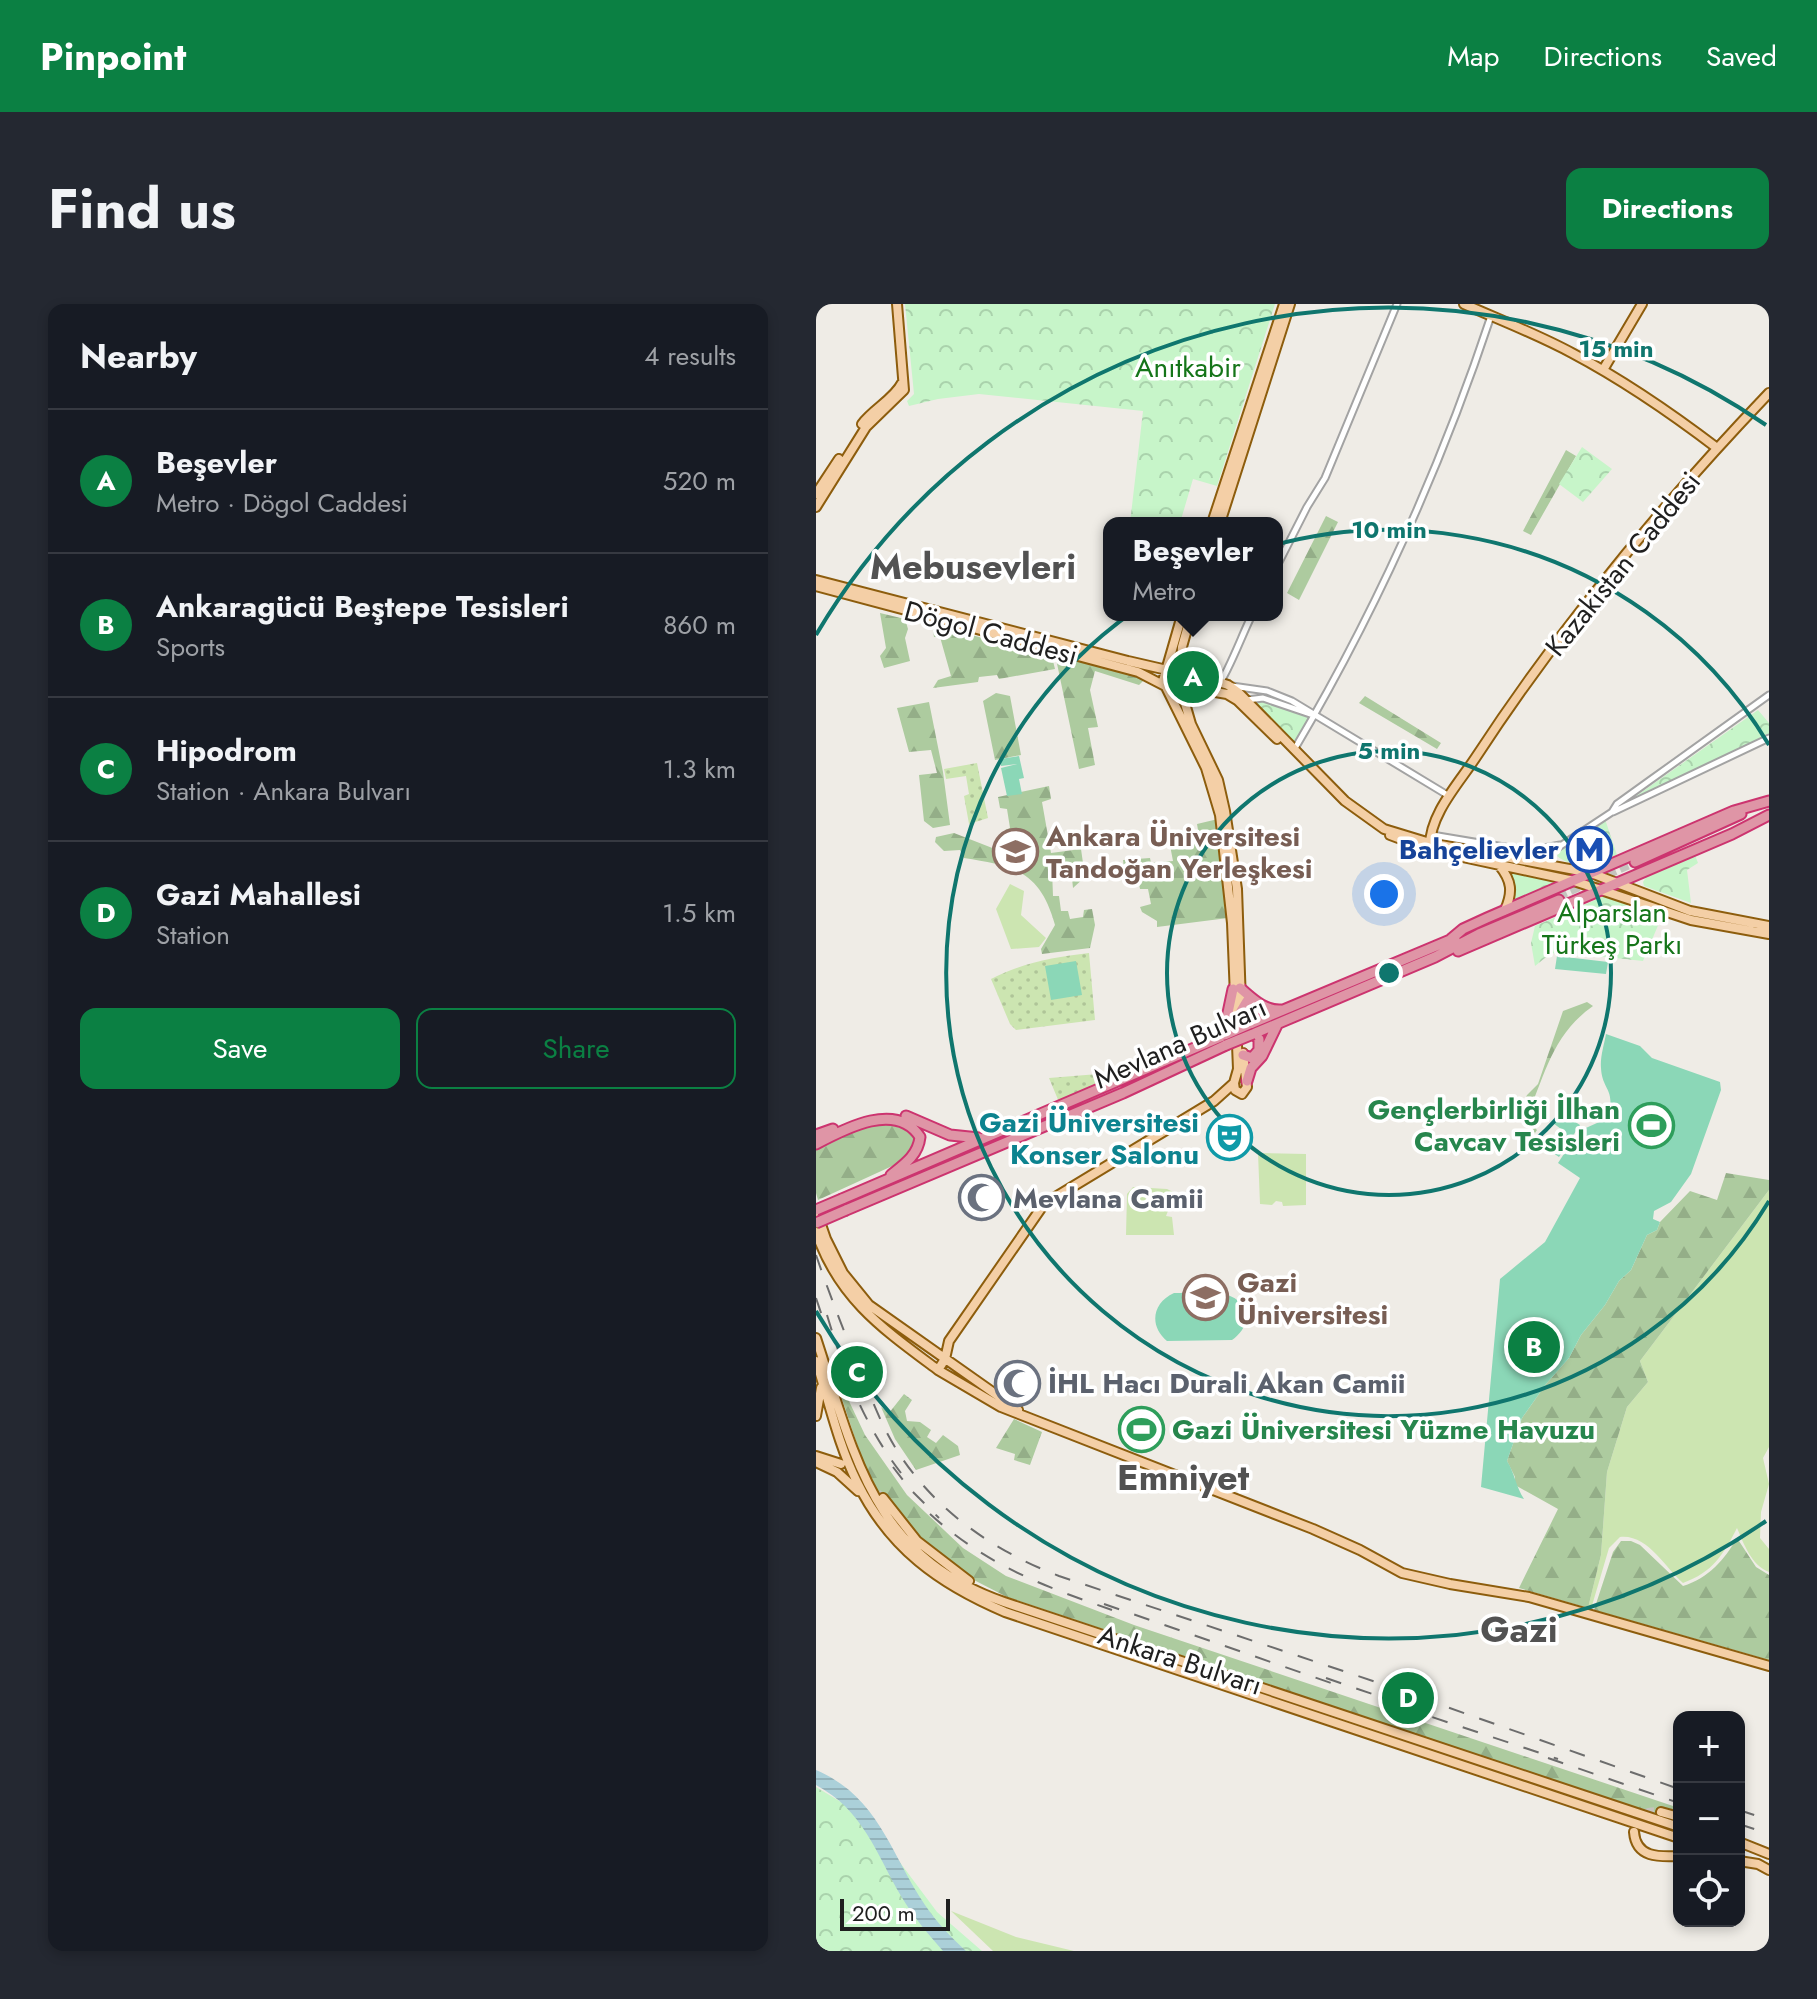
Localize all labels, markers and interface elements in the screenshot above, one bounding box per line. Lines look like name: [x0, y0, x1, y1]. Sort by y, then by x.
text: Pinpoint: [40, 29, 186, 84]
text: Map: [1447, 36, 1499, 77]
text: Directions: [1543, 36, 1662, 77]
text: Saved: [1706, 36, 1777, 77]
text: Find us: [48, 168, 236, 249]
button: Directions: [1566, 168, 1769, 249]
text: 15 min: [1579, 331, 1654, 366]
text: Nearby: [80, 332, 197, 381]
text: 4 results: [644, 337, 736, 375]
park label: Anıtkabir: [1135, 347, 1241, 388]
text: Beşevler: [156, 441, 277, 484]
text: A: [96, 462, 116, 500]
text: 520 m: [663, 462, 736, 500]
street label: Kazakistan Caddesi: [1536, 463, 1710, 665]
text: Metro · Dögol Caddesi: [156, 484, 408, 522]
text: 10 min: [1351, 512, 1427, 547]
popup: [1103, 517, 1283, 621]
text: Beşevler: [1133, 529, 1253, 572]
district label: Mebusevleri: [870, 540, 1076, 592]
text: Metro: [1133, 572, 1196, 610]
text: Ankaragücü Beştepe Tesisleri: [156, 585, 569, 628]
street label: Dögol Caddesi: [900, 590, 1082, 676]
text: B: [97, 606, 115, 644]
text: 860 m: [663, 606, 736, 644]
text: Sports: [156, 628, 225, 666]
pin: A: [1167, 647, 1219, 707]
text: Hipodrom: [156, 729, 297, 772]
text: 5 min: [1358, 733, 1420, 768]
text: C: [97, 750, 115, 788]
text: 1.3 km: [663, 750, 736, 788]
text: Station · Ankara Bulvarı: [156, 772, 411, 810]
place label: Ankara Üniversitesi Tandoğan Yerleşkesi: [1045, 816, 1312, 889]
metro station icon: Bahçelievler: [1566, 825, 1614, 873]
school or university icon: Ankara Üniversitesi Tandoğan Yerleşkesi: [991, 828, 1039, 876]
place label: Bahçelievler: [1399, 829, 1559, 870]
text: Gazi Mahallesi: [156, 873, 361, 916]
your location: [1364, 874, 1404, 914]
park label: Alparslan Türkeş Parkı: [1542, 892, 1682, 965]
text: D: [96, 894, 116, 932]
text: 1.5 km: [662, 894, 736, 932]
text: Station: [156, 916, 230, 954]
centre of rings: [1375, 959, 1403, 987]
street label: Mevlana Bulvarı: [1087, 987, 1273, 1099]
button: Save: [80, 1008, 400, 1089]
button: Share: [416, 1008, 736, 1089]
place label: Gençlerbirliği İlhan Cavcav Tesisleri: [1367, 1089, 1620, 1162]
sports icon: Gençlerbirliği İlhan Cavcav Tesisleri: [1627, 1101, 1675, 1149]
place label: Gazi Üniversitesi Konser Salonu: [979, 1102, 1199, 1175]
theatre icon: Gazi Üniversitesi Konser Salonu: [1206, 1114, 1254, 1162]
mosque icon: Mevlana Camii: [958, 1174, 1006, 1222]
place label: Mevlana Camii: [1013, 1178, 1204, 1219]
place label: Gazi Üniversitesi: [1237, 1262, 1388, 1335]
school or university icon: Gazi Üniversitesi: [1182, 1274, 1230, 1322]
pin: B: [1508, 1317, 1560, 1377]
pin: C: [831, 1342, 883, 1402]
mosque icon: İHL Hacı Durali Akan Camii: [993, 1359, 1041, 1407]
place label: İHL Hacı Durali Akan Camii: [1048, 1363, 1406, 1404]
sports icon: Gazi Üniversitesi Yüzme Havuzu: [1117, 1405, 1165, 1453]
place label: Gazi Üniversitesi Yüzme Havuzu: [1172, 1409, 1595, 1450]
district label: Emniyet: [1117, 1451, 1250, 1503]
district label: Gazi: [1480, 1603, 1558, 1655]
street label: Ankara Bulvarı: [1093, 1614, 1267, 1706]
pin: D: [1382, 1668, 1434, 1728]
map controls: [1673, 1711, 1745, 1927]
button: +: [1673, 1711, 1745, 1783]
button: −: [1673, 1783, 1745, 1855]
button: locate: [1673, 1855, 1745, 1927]
scale bar: [840, 1895, 950, 1931]
text: 200 m: [852, 1897, 915, 1929]

